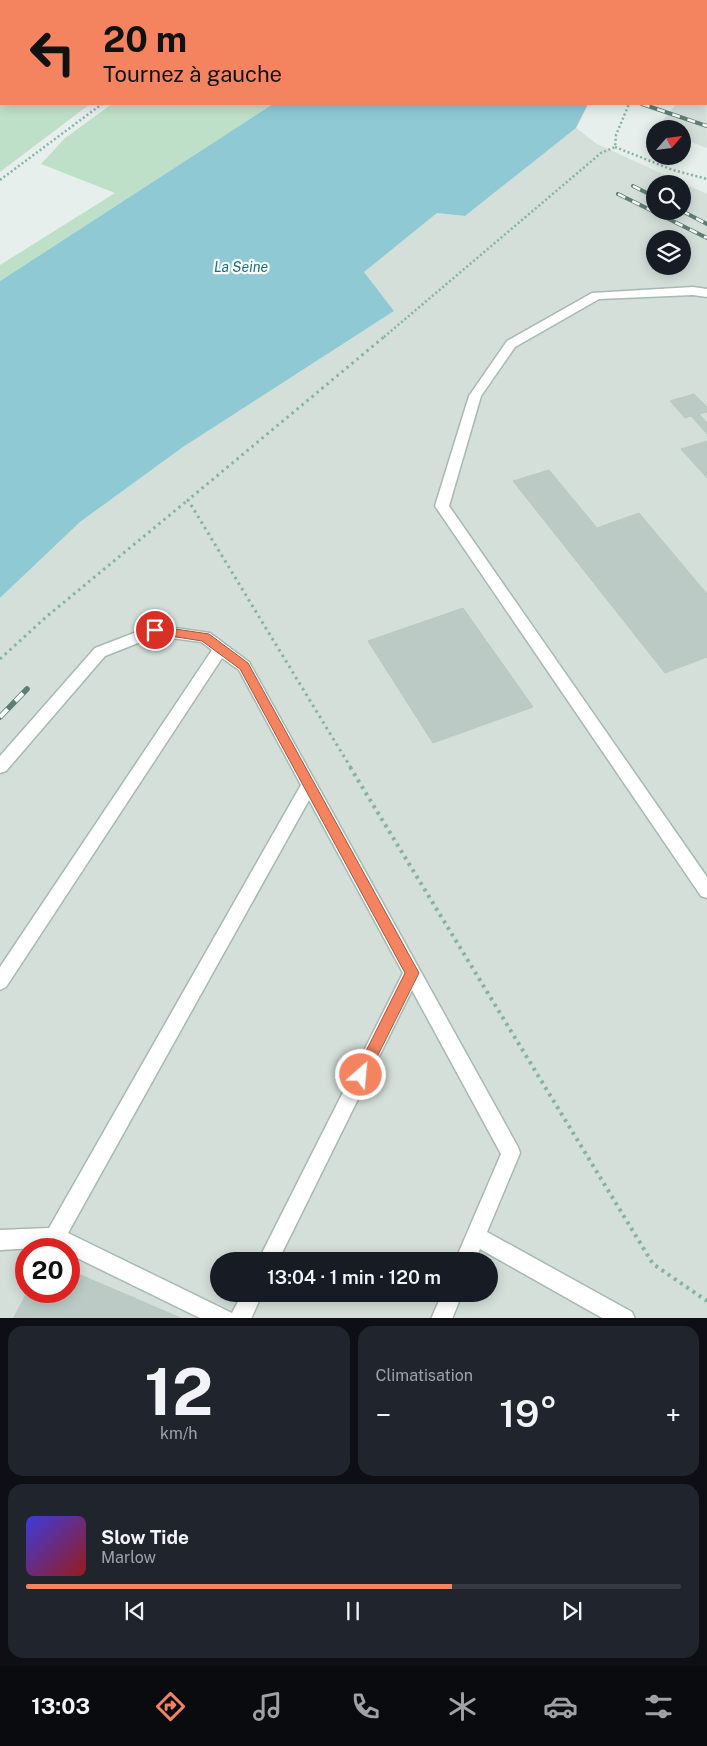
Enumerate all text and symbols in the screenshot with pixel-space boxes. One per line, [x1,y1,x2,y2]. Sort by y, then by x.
text: 20 m [103,19,187,60]
icon: left [20,20,85,85]
text: Tournez à gauche [103,61,282,87]
north arrow [646,120,691,165]
map controls [646,120,691,275]
button: search [646,175,691,220]
button: layers [646,230,691,275]
water label: La Seine [214,259,268,275]
pin [134,609,176,651]
icon: arrive [141,616,169,644]
position arrow [334,1048,386,1100]
speed limit sign: 20 [15,1238,80,1303]
text: 13:04 · 1 min · 120 m [267,1266,441,1288]
text: 12 [144,1353,213,1430]
text: Climatisation [376,1366,473,1385]
text: 19° [499,1391,557,1436]
text: − [376,1398,391,1431]
text: + [665,1398,681,1431]
text: km/h [160,1424,198,1443]
text: Slow Tide [101,1526,189,1548]
text: Marlow [101,1548,156,1567]
icon: previous [121,1597,149,1625]
icon: pause [339,1597,367,1625]
icon: next [558,1597,586,1625]
icon: directions [153,1689,188,1724]
icon: music [250,1689,285,1724]
icon: phone [348,1689,383,1724]
icon: climate [445,1689,480,1724]
icon: car [543,1689,578,1724]
icon: filters [641,1689,676,1724]
text: 13:03 [31,1693,90,1719]

